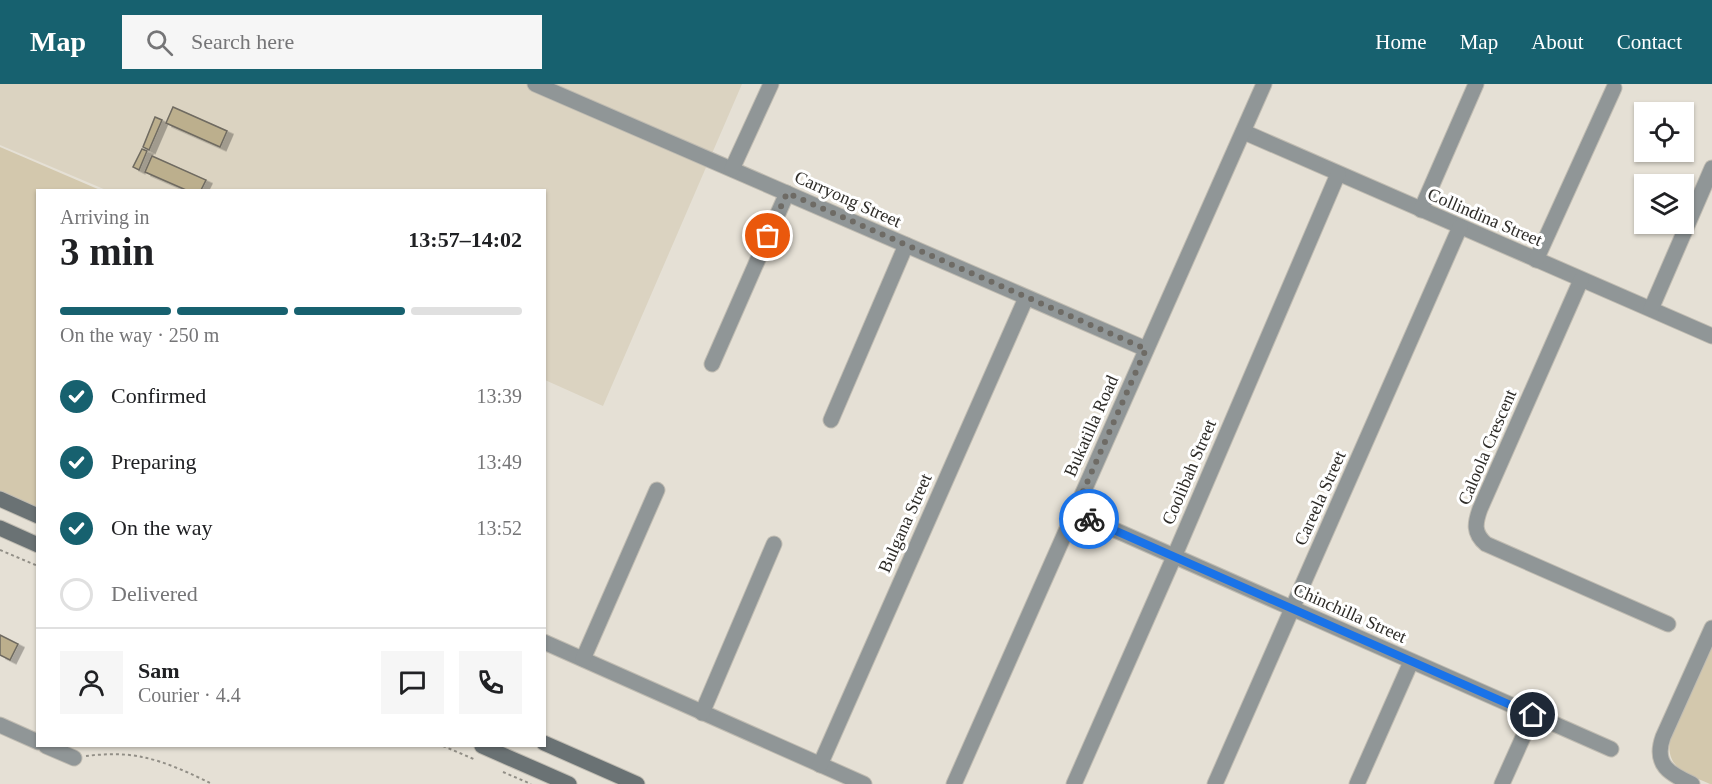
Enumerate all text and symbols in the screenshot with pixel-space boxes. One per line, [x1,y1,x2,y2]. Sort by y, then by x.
search box [122,15,542,69]
text: Map [30,26,86,57]
icon: search [143,26,176,59]
text: Search here [191,29,294,54]
text: Home [1375,30,1427,54]
text: Map [1460,30,1498,54]
text: About [1531,30,1584,54]
text: Contact [1617,30,1682,54]
map controls [1634,102,1694,234]
button: locate [1634,102,1694,162]
street label: Carryong Street [792,167,904,231]
button: layers [1634,174,1694,234]
street label: Collindina Street [1425,184,1545,250]
text: Arriving in [60,206,149,228]
pin [742,210,793,261]
icon: bag [751,219,784,252]
text: 13:57–14:02 [408,227,522,252]
text: 3 min [60,230,154,273]
text: On the way · 250 m [60,324,219,346]
street label: Bukatilla Road [1060,372,1122,480]
icon: check [60,380,93,413]
text: Confirmed [111,383,206,408]
text: 13:39 [476,385,522,407]
street label: Caloola Crescent [1454,386,1520,508]
street label: Coolibah Street [1158,416,1220,528]
icon: check [60,446,93,479]
street label: Careela Street [1290,448,1350,548]
text: Preparing [111,449,197,474]
text: 13:49 [476,451,522,473]
street label: Bulgana Street [874,470,936,576]
courier [1059,489,1119,549]
icon: bike [1073,503,1106,536]
icon: check [60,512,93,545]
text: On the way [111,515,212,540]
text: 13:52 [476,517,522,539]
street label: Chinchilla Street [1290,579,1410,647]
text: Delivered [111,581,198,606]
button: person [60,651,123,714]
button: chat [381,651,444,714]
button: phone [459,651,522,714]
text: Sam [138,658,180,683]
text: Courier · 4.4 [138,684,241,706]
pin [1507,689,1558,740]
icon: home [1516,698,1549,731]

